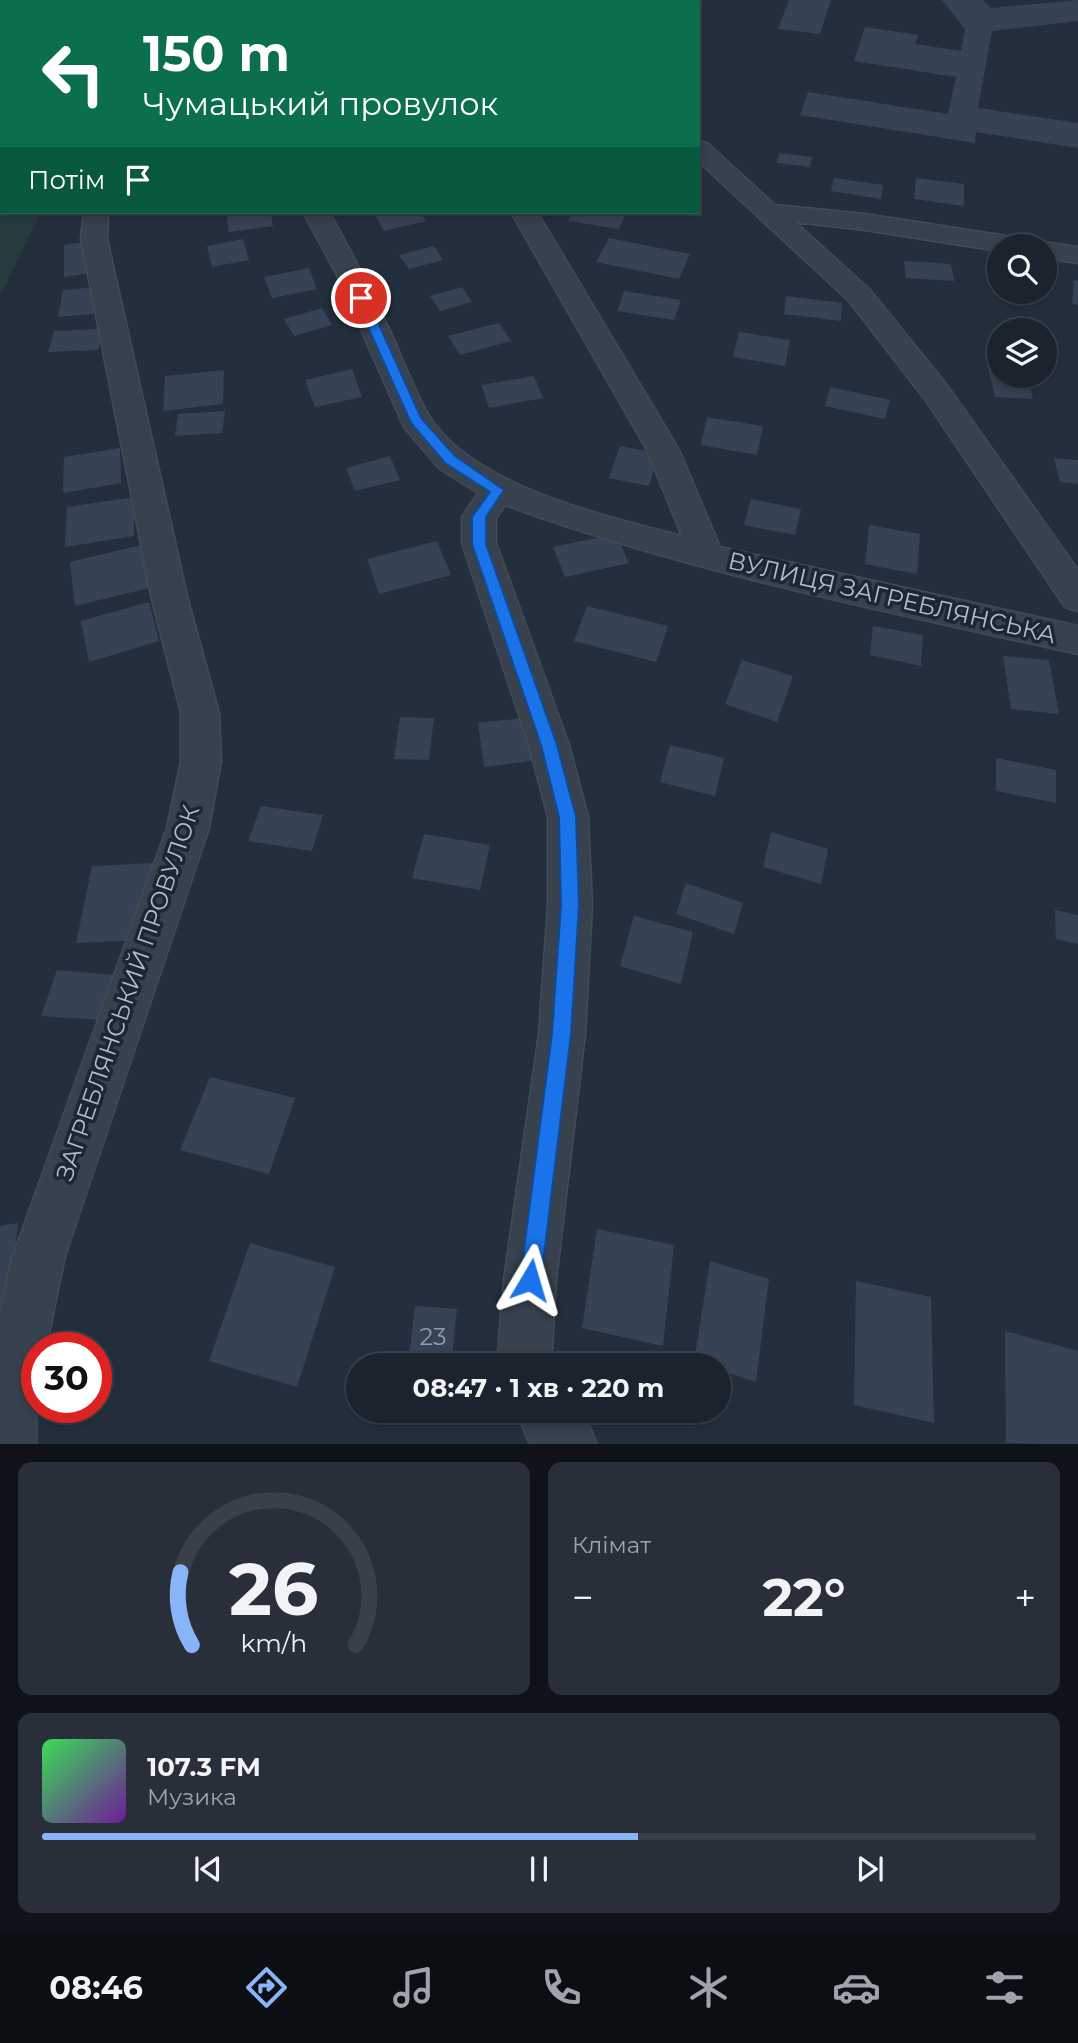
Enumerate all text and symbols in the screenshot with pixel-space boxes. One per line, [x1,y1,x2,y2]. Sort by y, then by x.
text: 150 m [143,24,290,83]
icon: left [28,28,119,119]
text: Чумацький провулок [143,84,498,123]
icon: arrive [119,161,157,199]
text: Потім [28,164,105,196]
map controls [987,234,1057,388]
button: search [987,234,1057,304]
pin [331,268,391,328]
icon: arrive [342,279,380,317]
button: layers [987,318,1057,388]
street label: ВУЛИЦЯ ЗАГРЕБЛЯНСЬКА [725,546,1059,649]
street label: ЗАГРЕБЛЯНСЬКИЙ ПРОВУЛОК [50,801,206,1184]
position arrow [493,1243,567,1317]
house number: 23 [419,1322,447,1351]
speed limit sign: 30 [21,1332,112,1423]
text: 08:47 · 1 хв · 220 m [413,1372,664,1404]
text: Клімат [572,1531,651,1559]
text: 26 [229,1545,319,1633]
text: 22° [762,1566,846,1629]
text: − [572,1574,594,1621]
text: + [1014,1574,1036,1621]
text: km/h [241,1627,307,1657]
text: 107.3 FM [147,1751,261,1783]
text: Музика [147,1783,237,1811]
icon: previous [189,1850,227,1888]
icon: pause [520,1850,558,1888]
icon: next [851,1850,889,1888]
icon: directions [242,1963,291,2012]
icon: music [389,1963,438,2012]
icon: phone [537,1963,586,2012]
icon: climate [684,1963,733,2012]
icon: car [832,1963,881,2012]
icon: filters [980,1963,1029,2012]
text: 08:46 [49,1968,143,2007]

